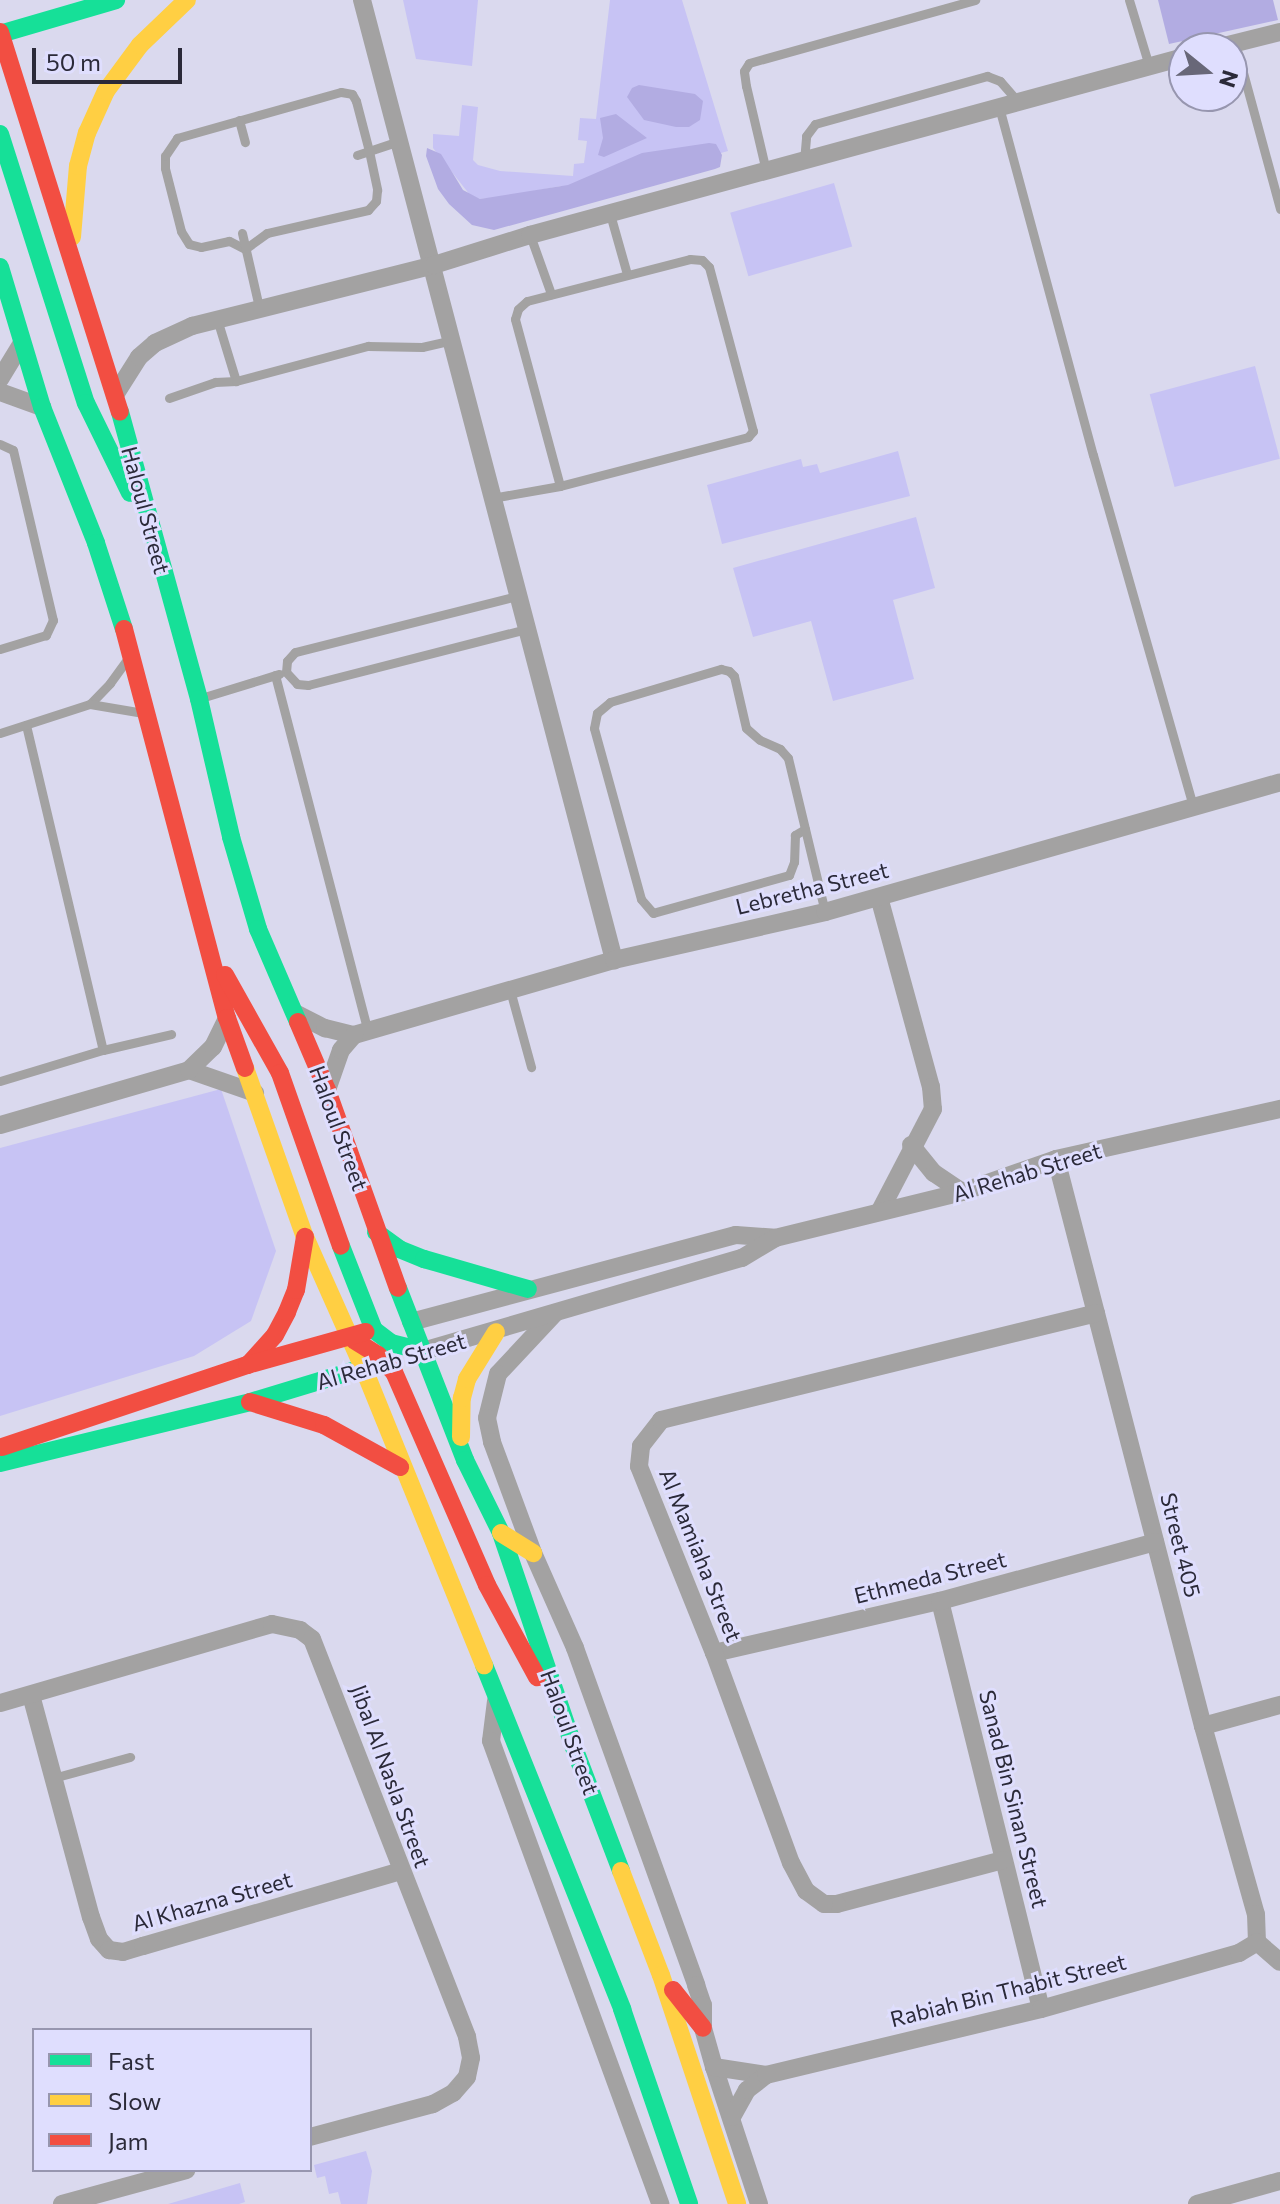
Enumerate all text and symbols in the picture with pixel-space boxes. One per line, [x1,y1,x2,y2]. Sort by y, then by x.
scale bar [36,32,186,82]
north arrow [1168,32,1248,112]
text: 50 m [46,47,101,76]
text: N [1214,67,1245,91]
street label: Haloul Street [116,443,176,577]
street label: Lebretha Street [733,856,891,920]
street label: Haloul Street [304,1062,374,1194]
street label: Al Rehab Street [949,1137,1105,1207]
street label: Al Rehab Street [313,1327,469,1395]
street label: Al Mamiaha Street [654,1465,748,1645]
street label: Street 405 [1155,1490,1207,1600]
street label: Ethmeda Street [851,1545,1009,1609]
street label: Haloul Street [535,1666,605,1798]
street label: Jibal Al Nasla Street [346,1681,436,1871]
street label: Sanad Bin Sinan Street [974,1687,1054,1911]
street label: Al Khazna Street [129,1866,295,1936]
street label: Rabiah Bin Thabit Street [887,1948,1129,2032]
legend [32,2028,312,2172]
text: Fast [108,2046,155,2075]
text: Slow [108,2086,161,2115]
text: Jam [108,2126,148,2155]

